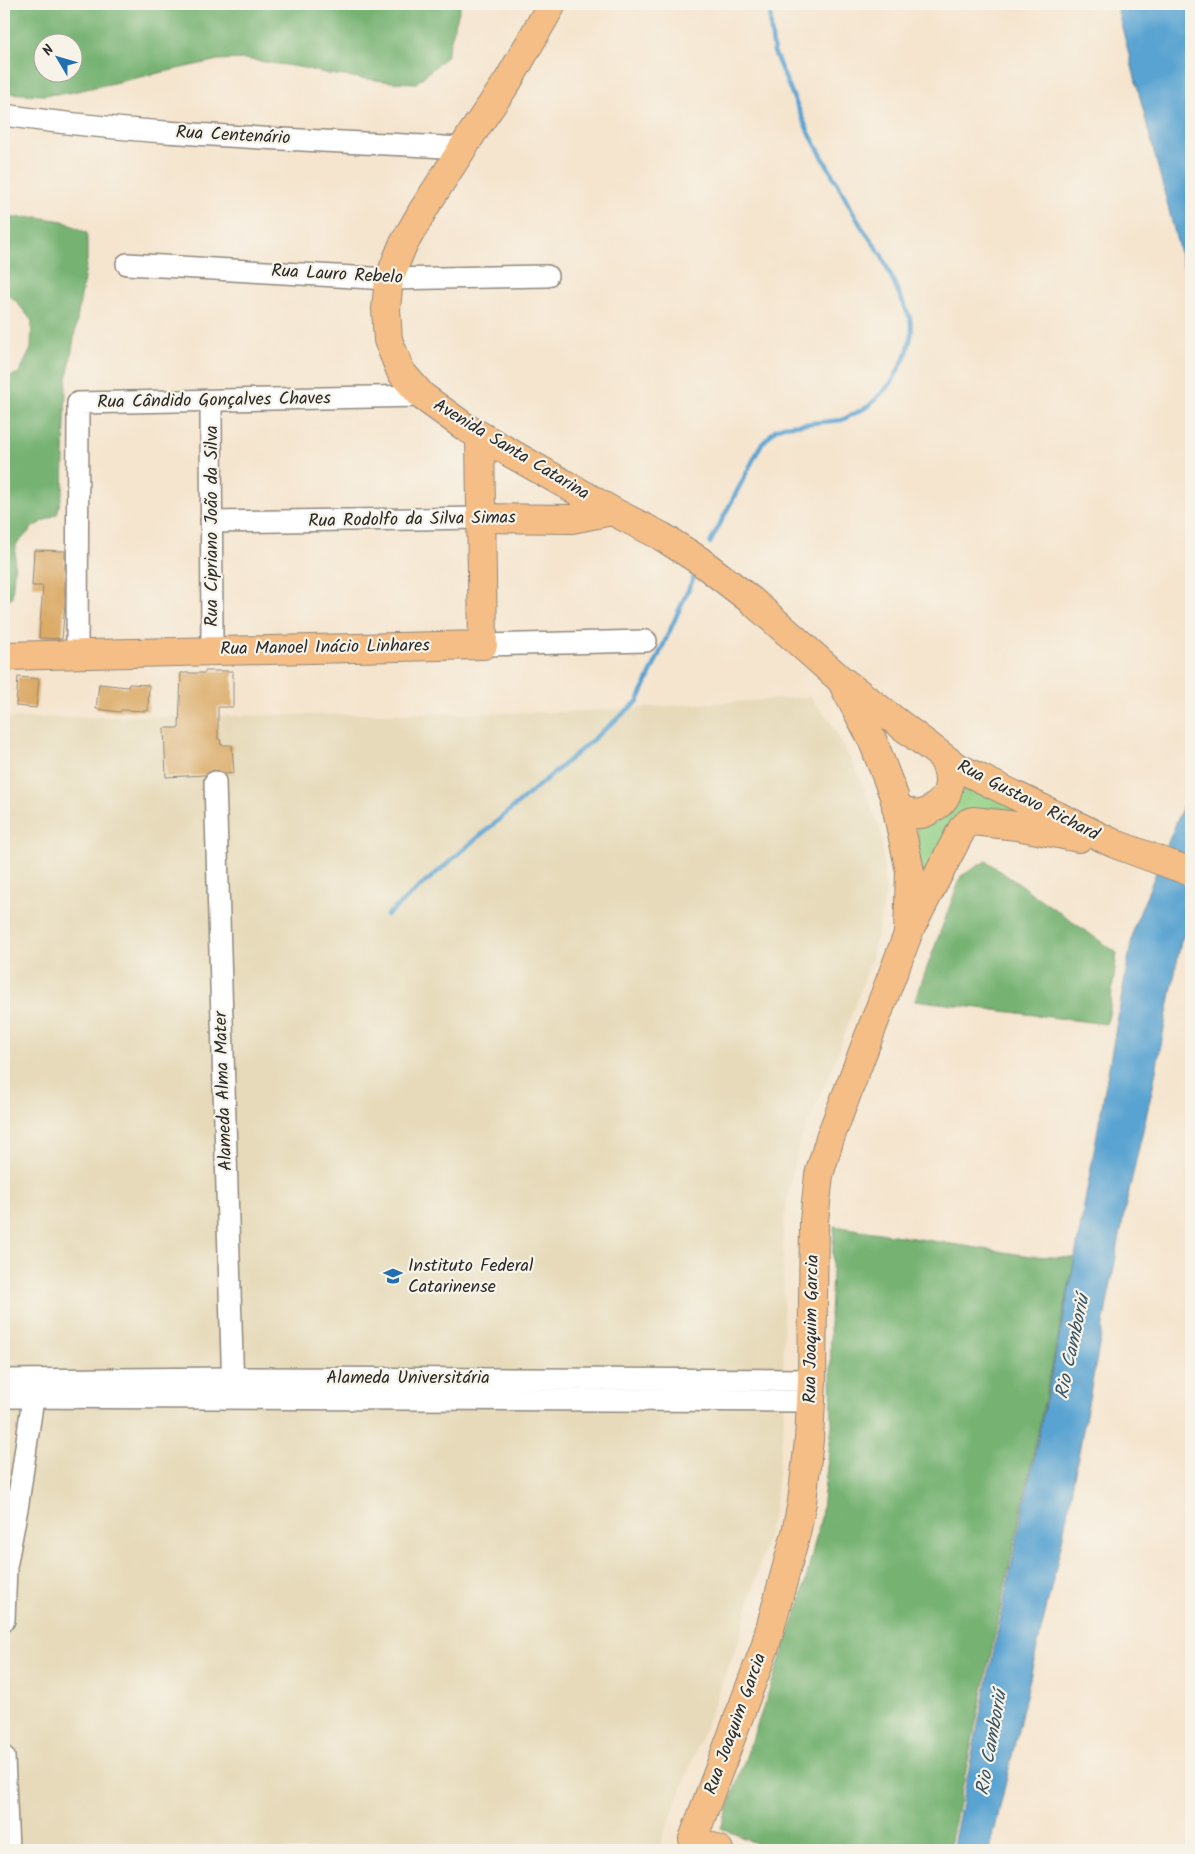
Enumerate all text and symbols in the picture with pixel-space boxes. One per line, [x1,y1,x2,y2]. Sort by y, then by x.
north arrow [32,32,82,82]
text: N [37,40,60,61]
street label: Rua Centenário [175,119,291,153]
street label: Rua Lauro Rebelo [270,257,404,293]
street label: Rua Cândido Gonçalves Chaves [97,384,331,418]
street label: Avenida Santa Catarina [427,392,595,508]
street label: Rua Cipriano João da Silva [198,425,227,627]
street label: Rua Rodolfo da Silva Simas [308,504,516,536]
street label: Rua Manoel Inácio Linhares [220,632,430,664]
street label: Rua Gustavo Richard [952,753,1105,850]
street label: Alameda Alma Mater [207,1010,241,1171]
place label: Instituto Federal Catarinense [408,1252,534,1302]
street label: Rua Joaquim Garcia [796,1254,828,1404]
school or university icon: Instituto Federal Catarinense [382,1265,404,1287]
water label: Rio Camboriú [1047,1288,1099,1402]
street label: Alameda Universitária [326,1364,490,1393]
street label: Rua Joaquim Garcia [697,1649,775,1799]
water label: Rio Camboriú [968,1684,1017,1798]

